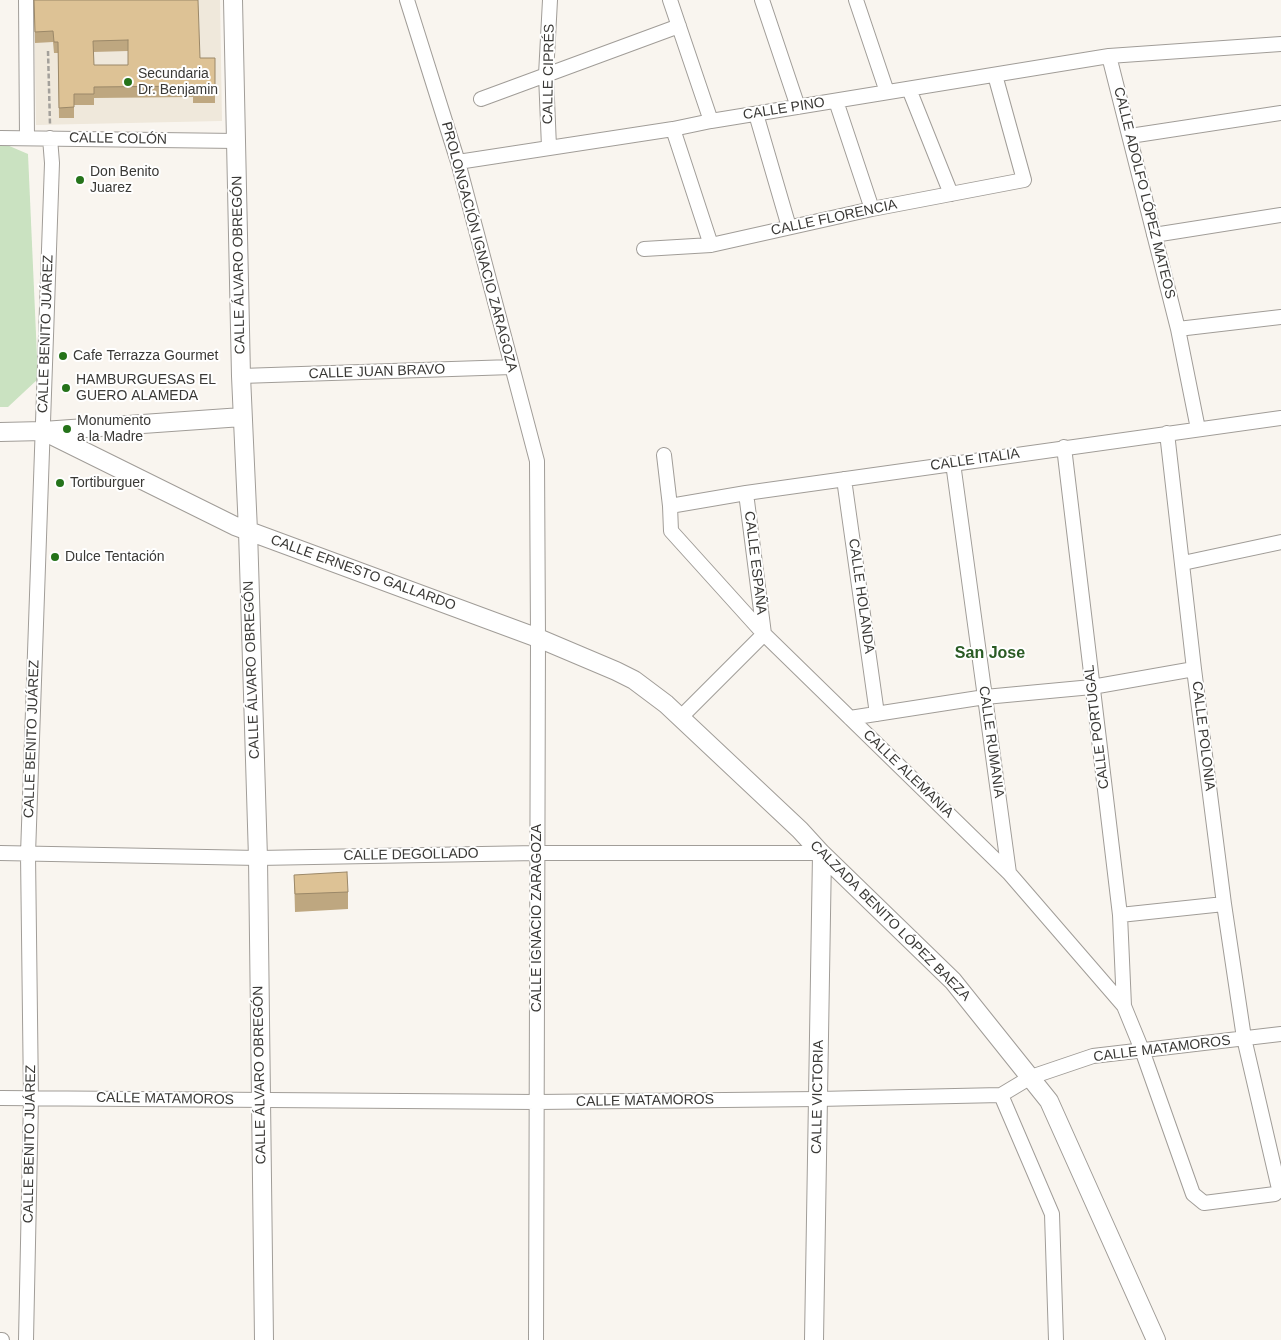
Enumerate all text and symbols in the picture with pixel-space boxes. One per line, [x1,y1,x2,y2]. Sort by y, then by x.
street label: CALLE CIPRÉS [540,24,558,124]
place label: Secundaria Dr. Benjamin [138,66,218,98]
marker: Secundaria Dr. Benjamin [122,76,134,88]
street label: CALLE ADOLFO LÓPEZ MATEOS [1110,85,1178,301]
street label: CALLE PINO [742,94,826,124]
street label: PROLONGACIÓN IGNACIO ZARAGOZA [437,120,521,374]
street label: CALLE COLÓN [69,130,167,148]
place label: Don Benito Juarez [90,164,159,196]
marker: Don Benito Juarez [74,174,86,186]
street label: CALLE ÁLVARO OBREGÓN [229,176,249,354]
street label: CALLE FLORENCIA [769,196,899,240]
street label: CALLE BENITO JUÁREZ [35,255,57,413]
place label: Cafe Terrazza Gourmet [73,348,218,364]
marker: Cafe Terrazza Gourmet [57,350,69,362]
street label: CALLE JUAN BRAVO [308,361,446,383]
place label: HAMBURGUESAS EL GUERO ALAMEDA [76,372,216,404]
marker: HAMBURGUESAS EL GUERO ALAMEDA [60,382,72,394]
place label: Monumento a la Madre [77,413,151,446]
marker: Monumento a la Madre [61,423,73,435]
street label: CALLE ITALIA [929,445,1021,475]
place label: Tortiburguer [70,475,145,491]
marker: Tortiburguer [54,477,66,489]
street label: CALLE ESPAÑA [740,510,770,616]
street label: CALLE ERNESTO GALLARDO [268,532,458,614]
street label: CALLE HOLANDA [845,537,877,655]
place label: Dulce Tentación [65,549,165,565]
marker: Dulce Tentación [49,551,61,563]
street label: CALLE ÁLVARO OBREGÓN [240,581,264,759]
district label: San Jose [955,644,1025,664]
street label: CALLE BENITO JUÁREZ [21,660,43,818]
street label: CALLE PORTUGAL [1081,664,1113,790]
street label: CALLE POLONIA [1188,680,1218,792]
street label: CALLE RUMANIA [975,685,1007,799]
street label: CALLE ALEMANIA [859,727,957,821]
street label: CALLE IGNACIO ZARAGOZA [529,824,545,1012]
street label: CALZADA BENITO LÓPEZ BAEZA [806,837,974,1005]
street label: CALLE DEGOLLADO [343,845,479,865]
street label: CALLE ÁLVARO OBREGÓN [250,986,270,1164]
street label: CALLE MATAMOROS [1093,1032,1231,1066]
street label: CALLE VICTORIA [809,1040,827,1154]
street label: CALLE BENITO JUÁREZ [20,1065,40,1223]
street label: CALLE MATAMOROS [96,1089,234,1109]
street label: CALLE MATAMOROS [576,1091,714,1111]

